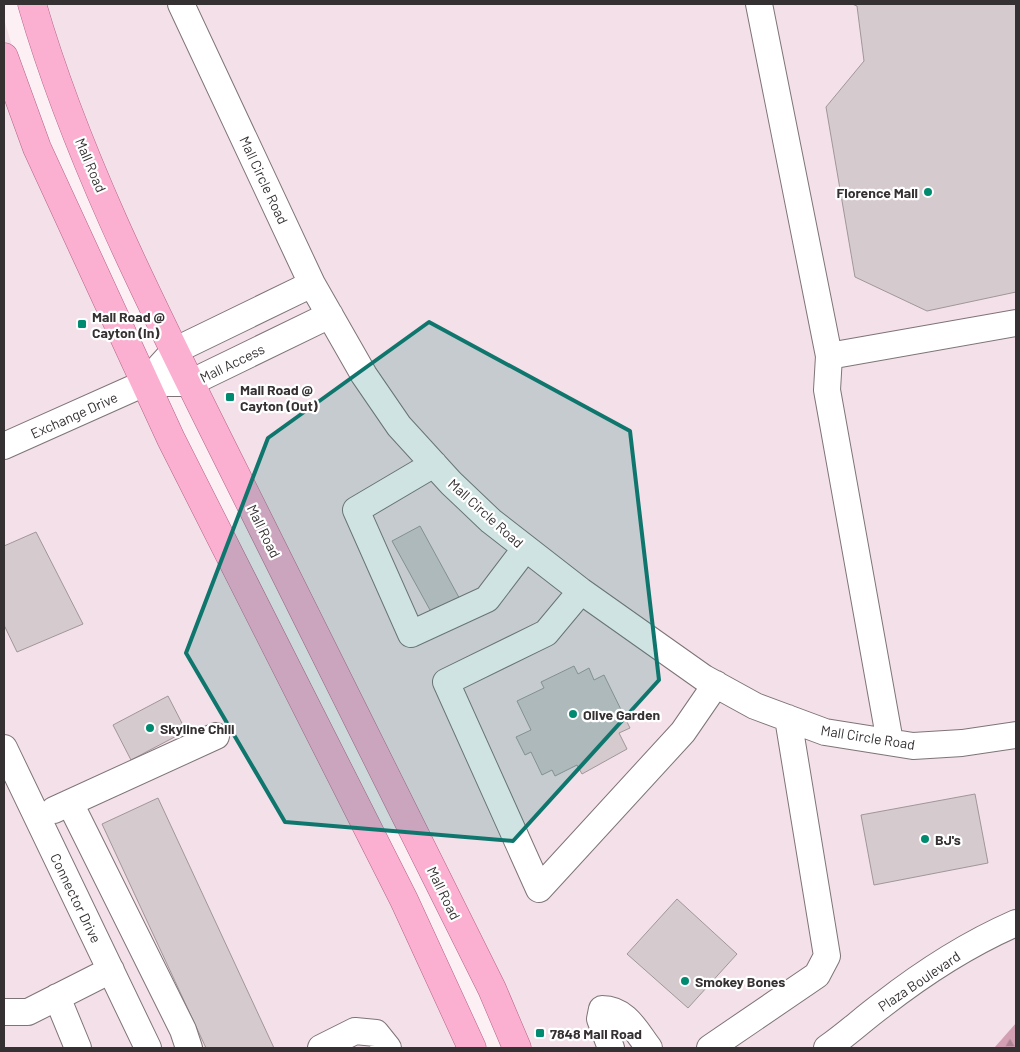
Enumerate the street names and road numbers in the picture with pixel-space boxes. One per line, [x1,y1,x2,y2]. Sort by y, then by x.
street label: Mall Circle Road [236,133,292,227]
street label: Mall Road [72,135,110,195]
street label: Mall Access [197,340,267,386]
street label: Exchange Drive [28,388,120,442]
street label: Mall Circle Road [445,475,527,551]
street label: Mall Road [244,501,284,561]
street label: Mall Circle Road [820,721,916,753]
street label: Connector Drive [47,850,105,946]
street label: Mall Road [424,863,464,923]
street label: Plaza Boulevard [875,947,963,1015]

